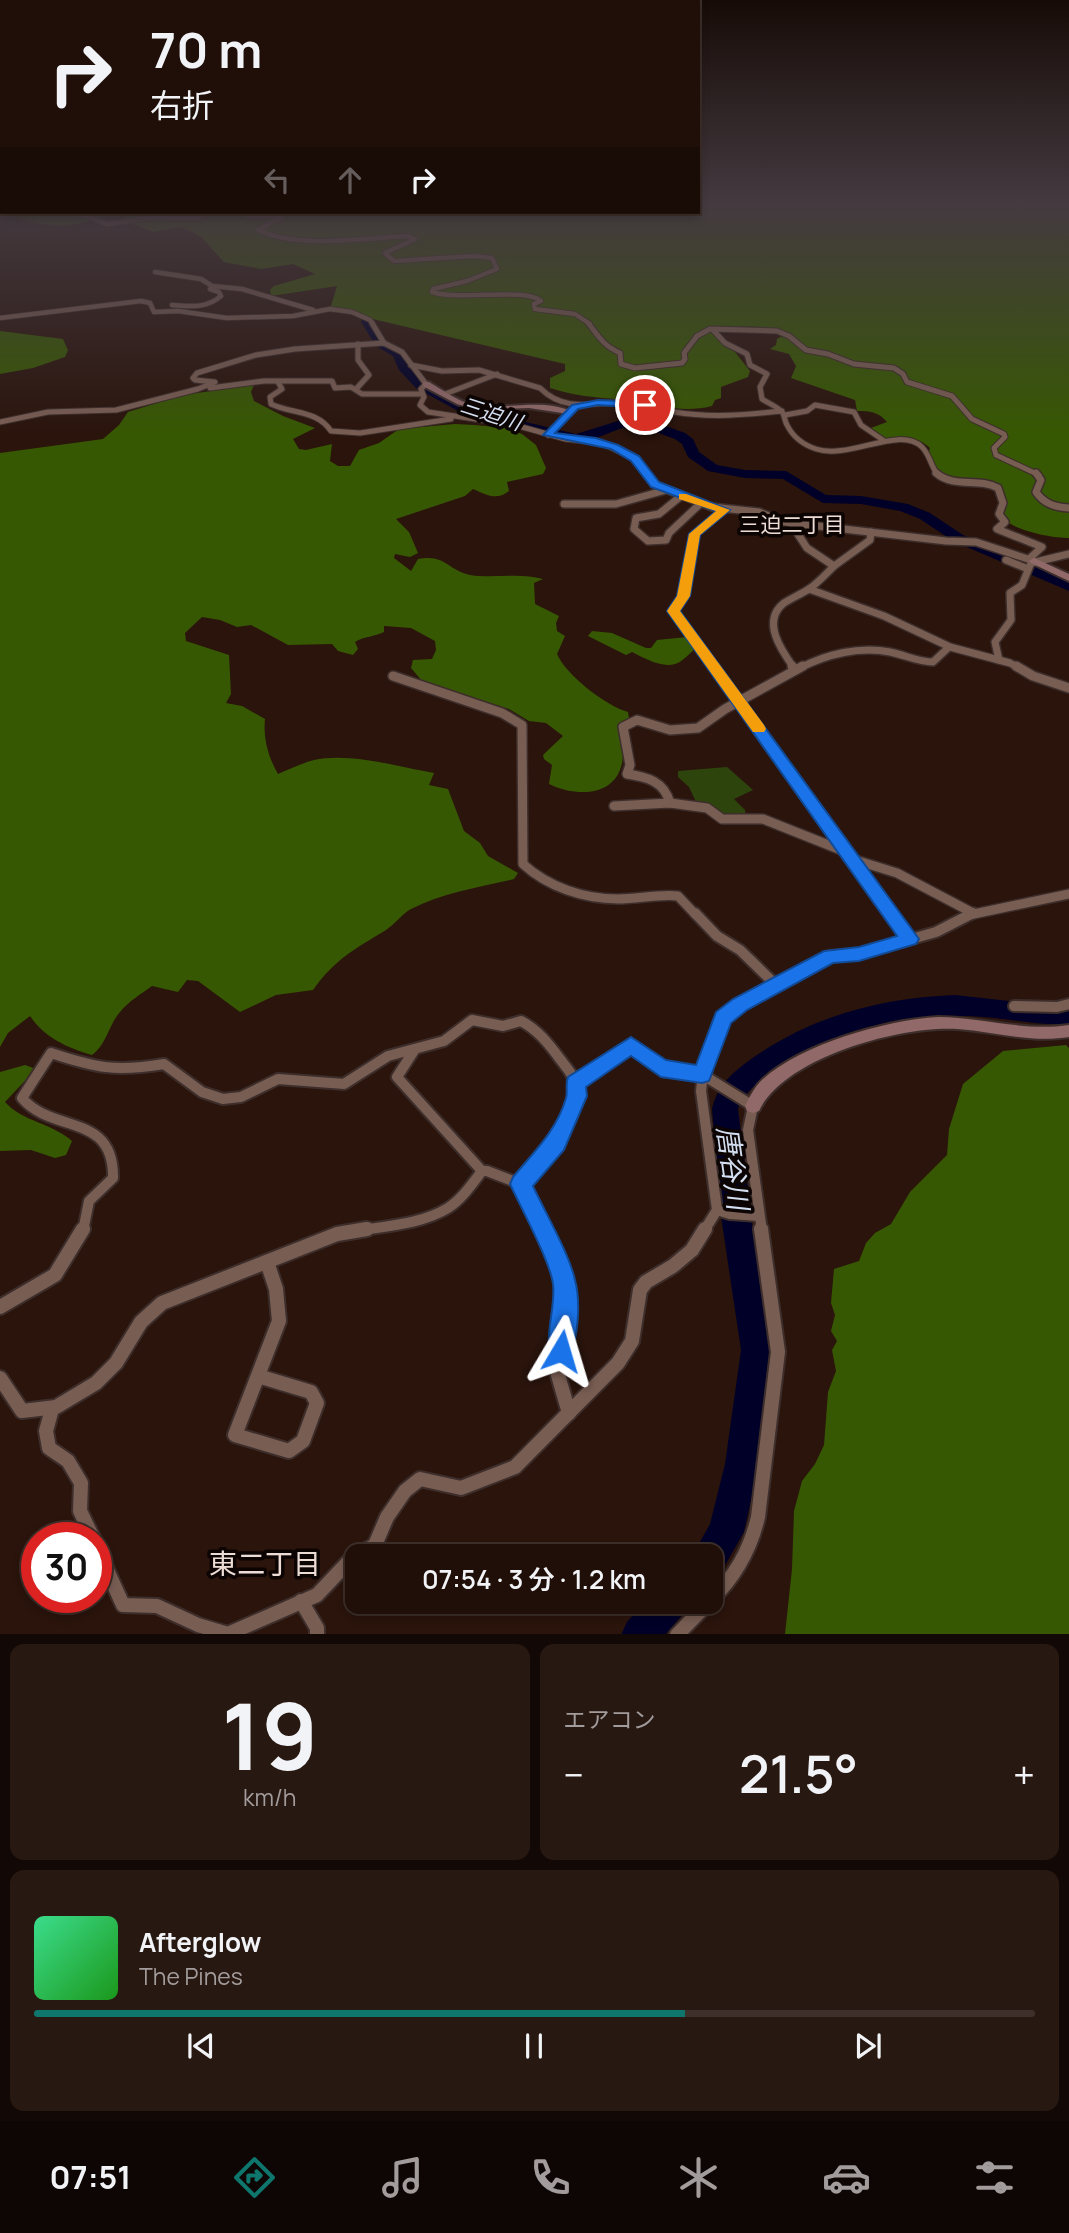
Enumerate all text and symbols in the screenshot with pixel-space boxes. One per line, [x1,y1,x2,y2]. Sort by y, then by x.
text: 70 m [150,16,262,83]
icon: right [35,28,126,119]
text: 右折 [150,83,214,127]
icon: left [258,161,296,199]
icon: ahead [331,161,369,199]
icon: right [404,161,442,199]
pin [615,375,675,435]
icon: arrive [626,386,664,424]
water label: 三迫川 [457,390,527,437]
district label: 三迫二丁目 [740,510,845,538]
water label: 唐谷川 [709,1124,759,1215]
position arrow [524,1314,598,1388]
speed limit sign: 30 [21,1522,112,1613]
district label: 東二丁目 [209,1544,321,1582]
text: 07:54 · 3 分 · 1.2 km [422,1561,646,1597]
text: 19 [222,1673,318,1797]
text: エアコン [564,1703,656,1735]
text: 21.5° [739,1738,858,1809]
text: − [564,1748,584,1800]
text: + [1013,1748,1035,1800]
text: km/h [243,1781,297,1813]
text: Afterglow [139,1924,261,1960]
text: The Pines [139,1960,243,1992]
icon: previous [182,2027,220,2065]
icon: pause [515,2027,553,2065]
icon: next [849,2027,887,2065]
icon: directions [230,2153,279,2202]
icon: music [378,2153,427,2202]
icon: phone [526,2153,575,2202]
icon: climate [674,2153,723,2202]
icon: car [822,2153,871,2202]
icon: filters [970,2153,1019,2202]
text: 07:51 [50,2155,131,2199]

